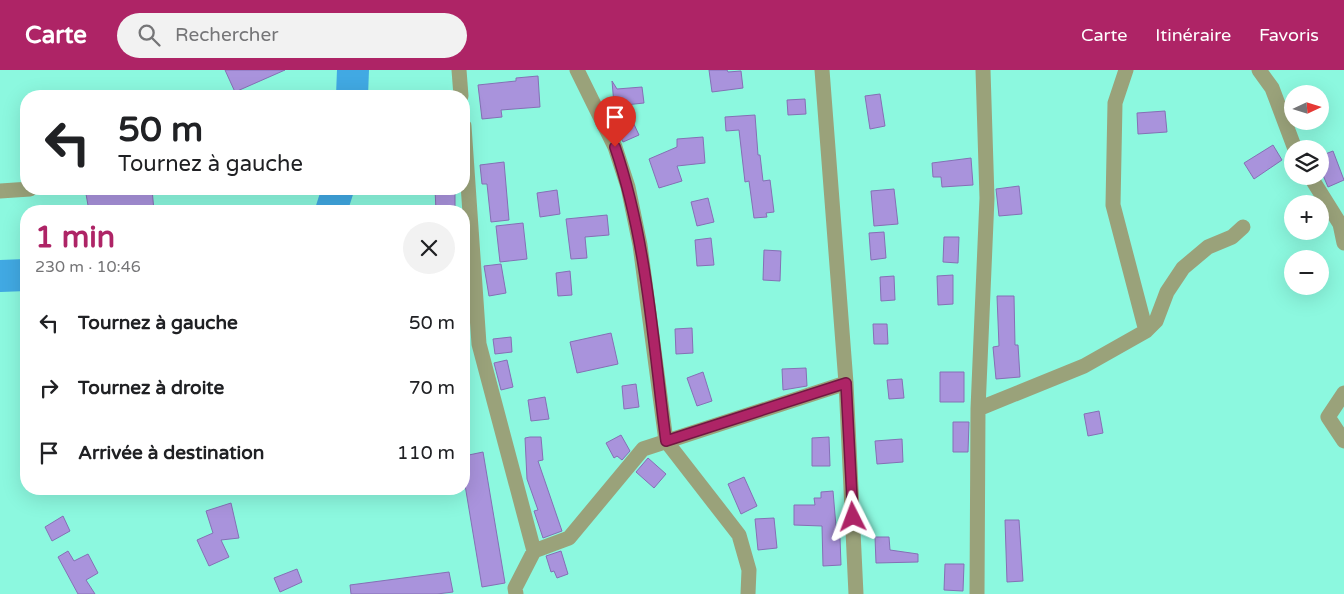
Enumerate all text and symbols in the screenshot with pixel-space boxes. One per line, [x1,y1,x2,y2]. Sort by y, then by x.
search box [117,13,467,58]
text: Carte [25,21,87,50]
icon: search [135,21,163,49]
text: Rechercher [175,24,278,46]
text: Carte [1081,24,1127,46]
text: Itinéraire [1155,24,1231,46]
text: Favoris [1259,24,1319,46]
north arrow [1284,85,1329,130]
map controls [1284,85,1329,295]
pin [594,96,636,147]
icon: arrive [601,103,629,131]
text: 50 m [118,109,203,151]
icon: left [35,110,100,175]
button: layers [1284,140,1329,185]
text: Tournez à gauche [118,151,303,177]
button: + [1284,195,1329,240]
text: 1 min [35,219,115,256]
button: close [403,222,455,274]
button: − [1284,250,1329,295]
text: 230 m · 10:46 [35,257,141,277]
icon: left [35,309,63,337]
text: Tournez à gauche [78,312,238,334]
text: 50 m [409,312,455,334]
icon: right [35,374,63,402]
text: Tournez à droite [78,377,224,399]
text: 70 m [409,377,455,399]
icon: arrive [35,439,63,467]
text: Arrivée à destination [78,442,264,464]
text: 110 m [397,442,455,464]
position arrow [826,490,878,542]

